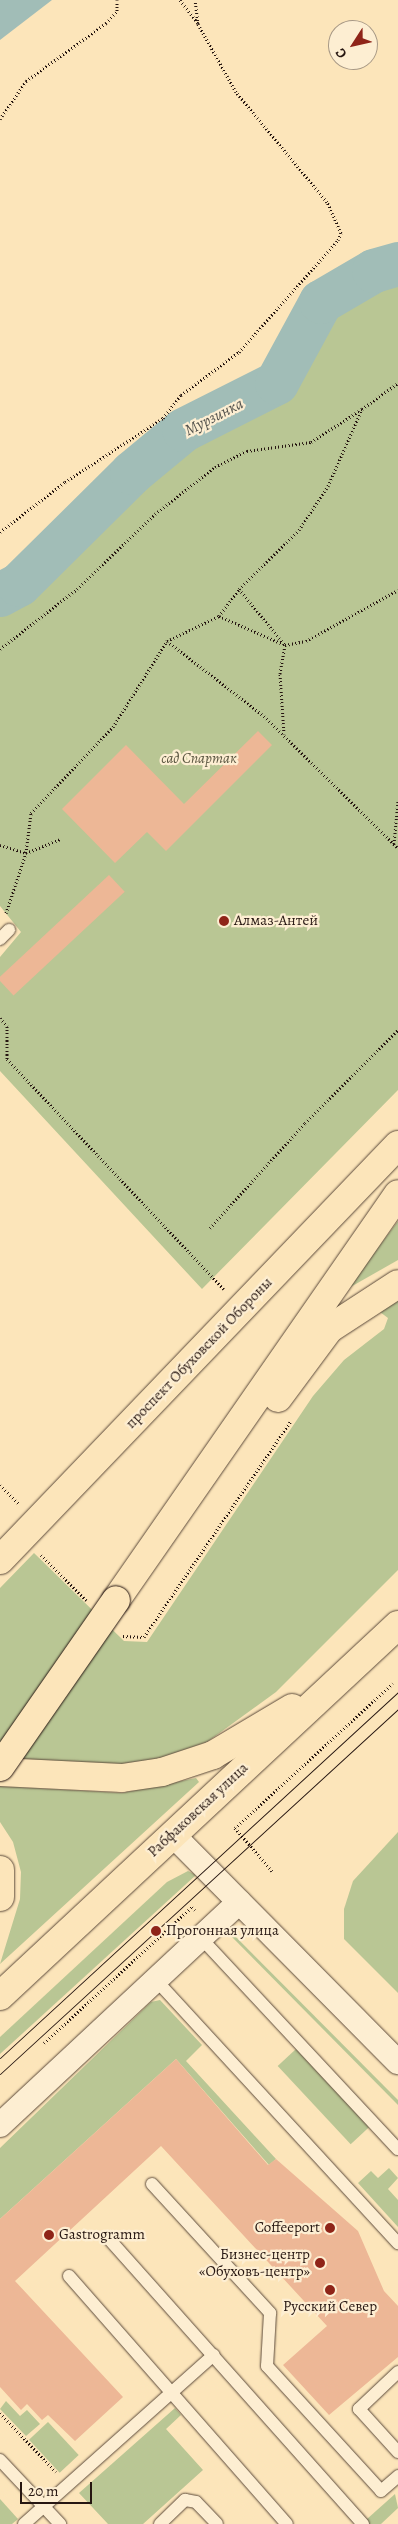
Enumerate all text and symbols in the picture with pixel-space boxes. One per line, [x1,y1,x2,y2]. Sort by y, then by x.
north arrow [328,20,378,70]
text: С [331,44,351,62]
water label: Мурзинка [181,394,247,440]
park label: сад Спартак [161,750,237,768]
place label: Алмаз-Антей [234,912,318,930]
marker: Алмаз-Антей [218,915,230,927]
street label: проспект Обуховской Обороны [122,1274,276,1432]
street label: Рабфаковская улица [144,1759,252,1861]
place label: Прогонная улица [166,1922,279,1940]
marker: Прогонная улица [150,1925,162,1937]
place label: Coffeeport [255,2219,320,2237]
marker: Coffeeport [324,2222,336,2234]
place label: Gastrogramm [59,2226,145,2244]
marker: Gastrogramm [43,2229,55,2241]
place label: Бизнес-центр «Обуховъ-центр» [199,2245,310,2280]
marker: Бизнес-центр «Обуховъ-центр» [314,2257,326,2269]
marker: Русский Cевер [324,2284,336,2296]
place label: Русский Cевер [283,2298,377,2316]
scale bar [22,2472,95,2504]
text: 20 m [28,2481,59,2501]

